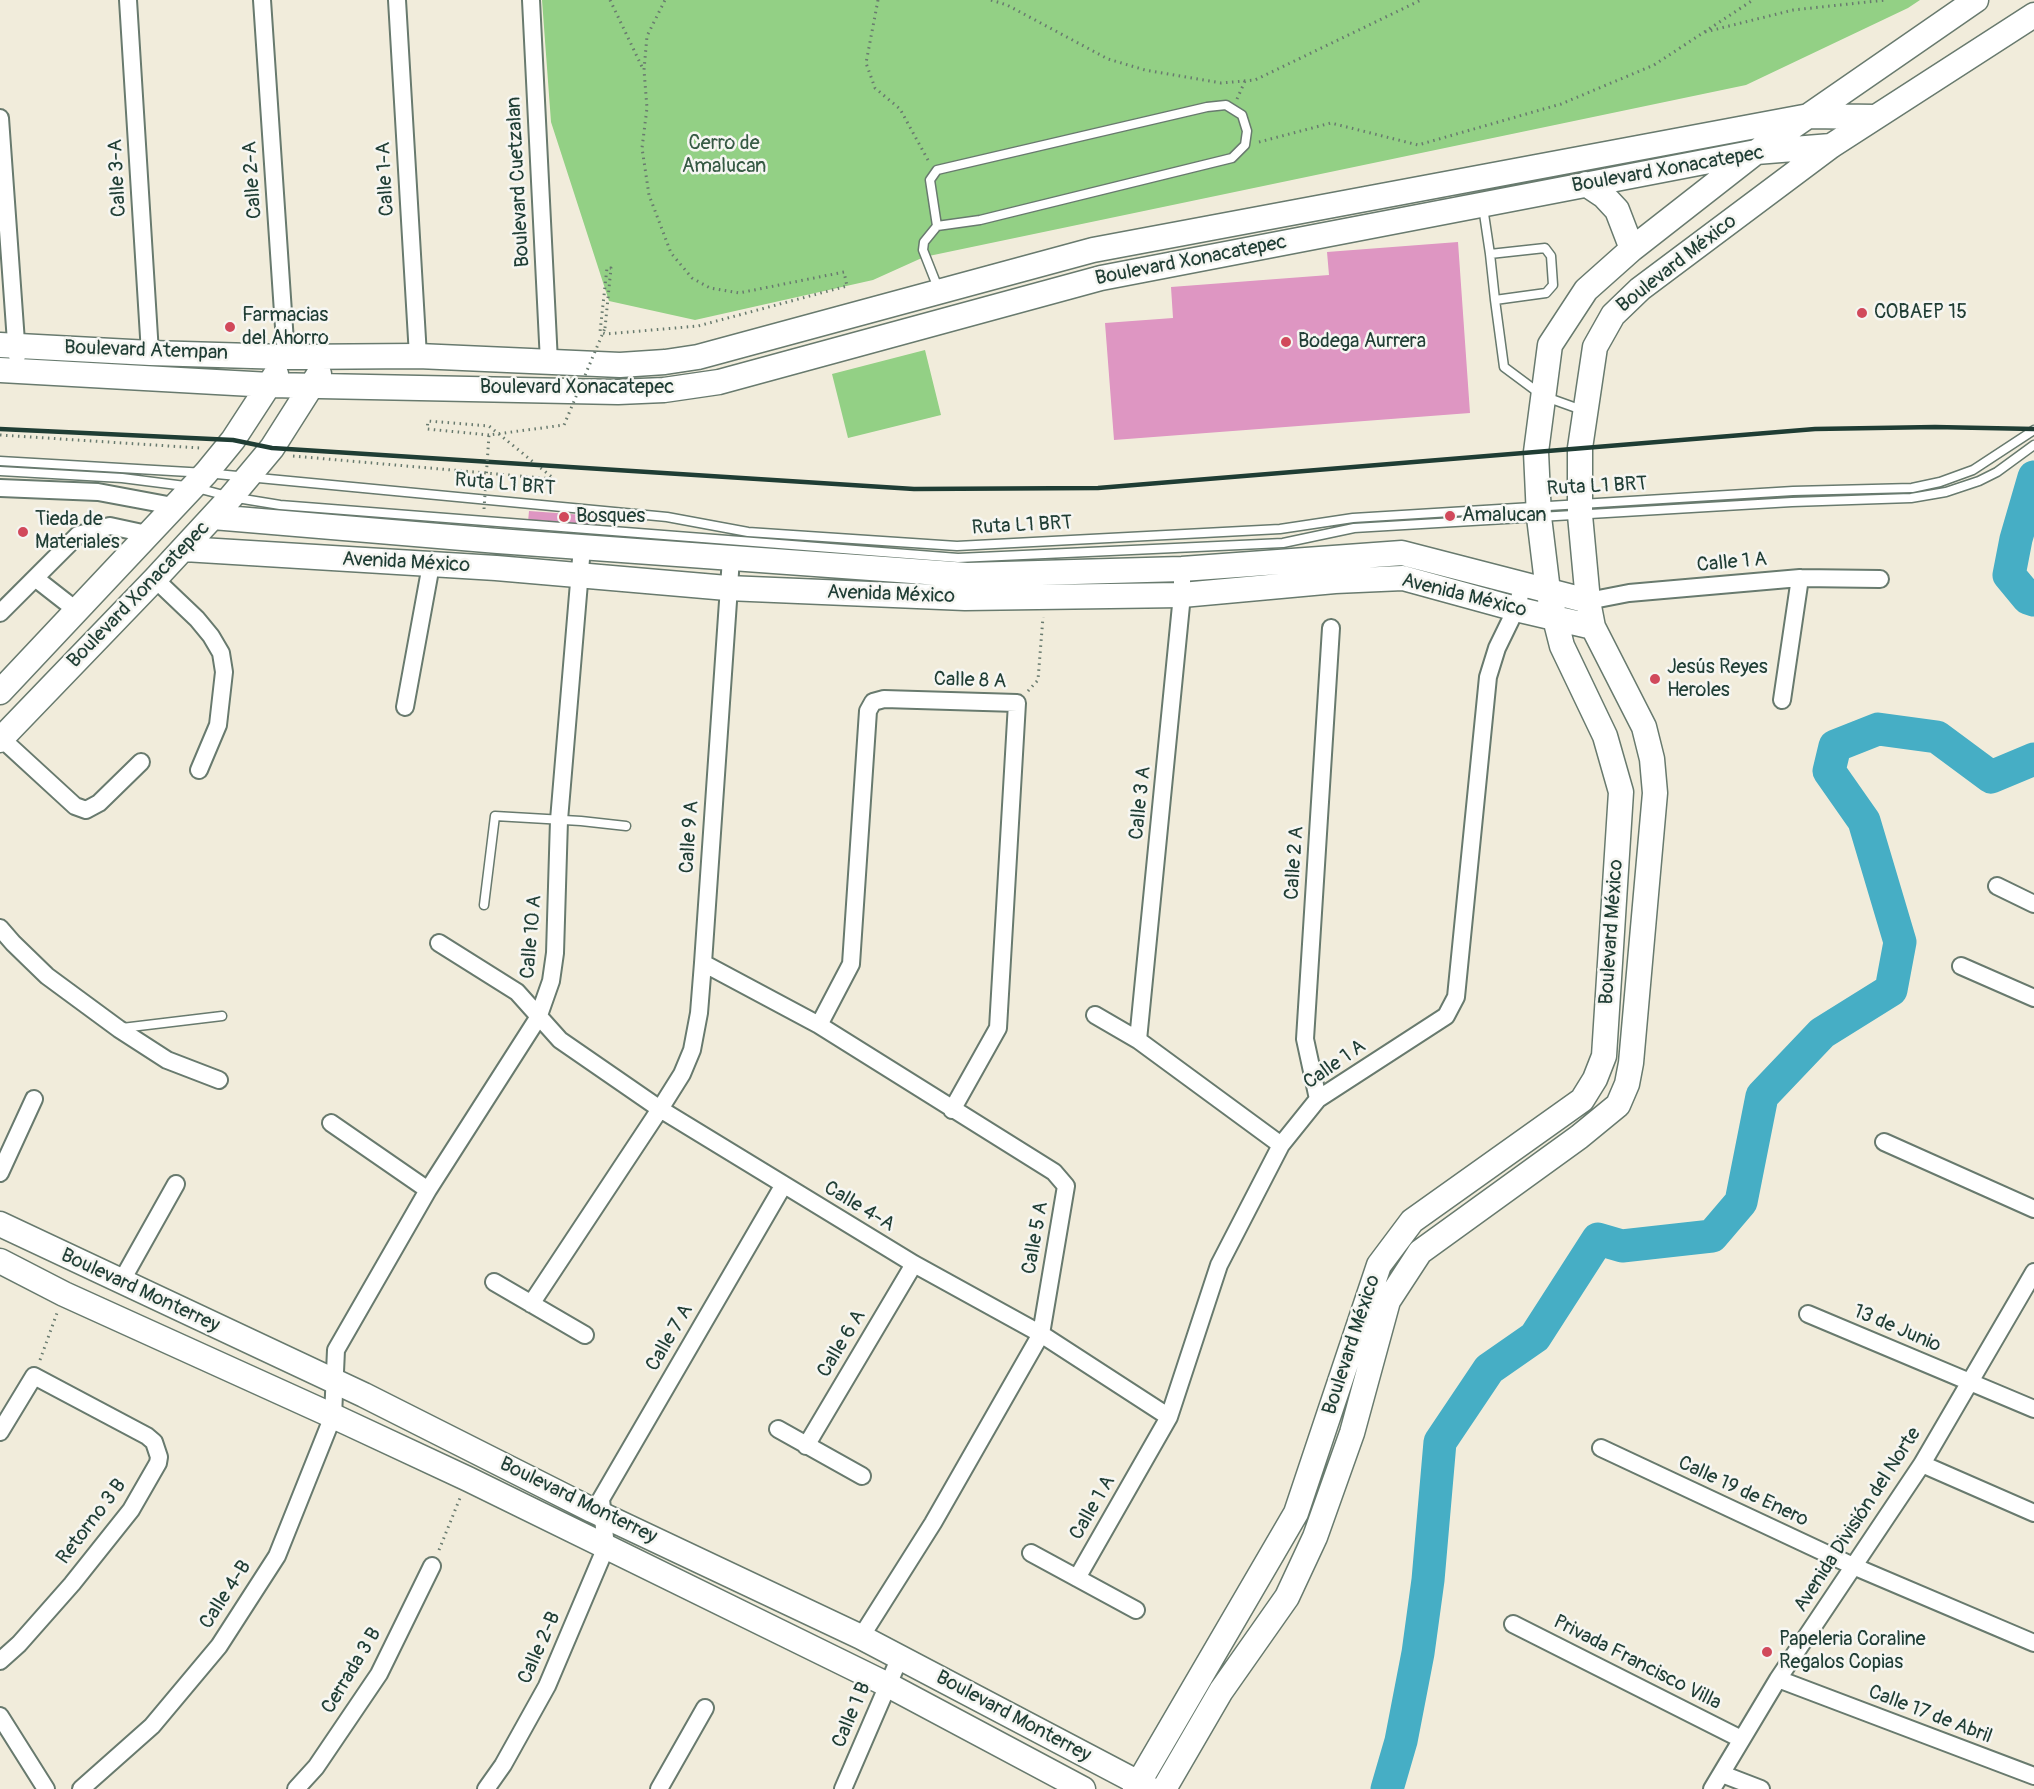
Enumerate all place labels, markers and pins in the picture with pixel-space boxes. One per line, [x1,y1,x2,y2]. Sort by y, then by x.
place label: COBAEP 15 [1874,301,1967,325]
place label: Farmacias del Ahorro [242,304,329,351]
marker: COBAEP 15 [1855,306,1869,320]
marker: Farmacias del Ahorro [223,320,237,334]
place label: Bodega Aurrera [1298,330,1426,354]
marker: Bodega Aurrera [1279,335,1293,349]
place label: Amalucan [1462,504,1547,528]
place label: Bosques [576,505,645,529]
place label: Tieda de Materiales [35,508,120,555]
marker: Amalucan [1443,509,1457,523]
marker: Bosques [557,510,571,524]
marker: Tieda de Materiales [16,525,30,539]
place label: Jesús Reyes Heroles [1667,656,1768,703]
marker: Jesús Reyes Heroles [1648,672,1662,686]
place label: Papeleria Coraline Regalos Copias [1779,1628,1926,1675]
marker: Papeleria Coraline Regalos Copias [1760,1645,1774,1659]

